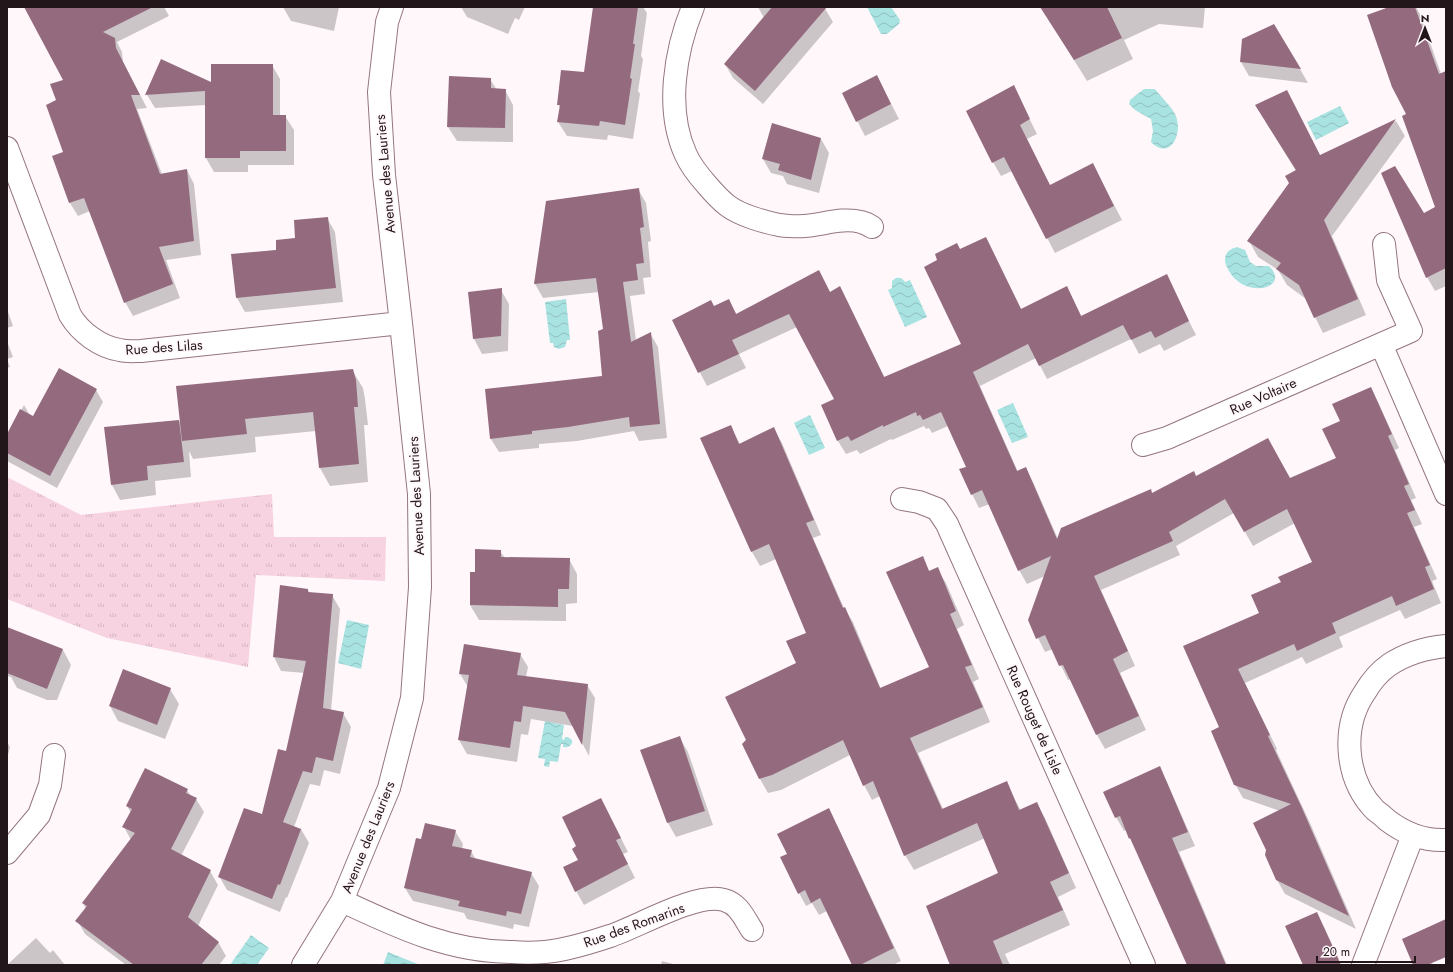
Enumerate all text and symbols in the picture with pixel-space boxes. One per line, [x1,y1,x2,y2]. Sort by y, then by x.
north arrow [1405,8,1445,48]
text: N [1421,10,1429,26]
street label: Avenue des Lauriers [370,113,400,234]
street label: Rue des Lilas [125,334,204,360]
street label: Rue Voltaire [1226,372,1300,420]
street label: Avenue des Lauriers [403,436,429,556]
street label: Rue Rouget de Lisle [1002,662,1068,778]
street label: Avenue des Lauriers [336,778,400,896]
street label: Rue des Romarins [581,897,688,953]
scale bar [1317,938,1415,964]
text: 20 m [1323,943,1350,961]

